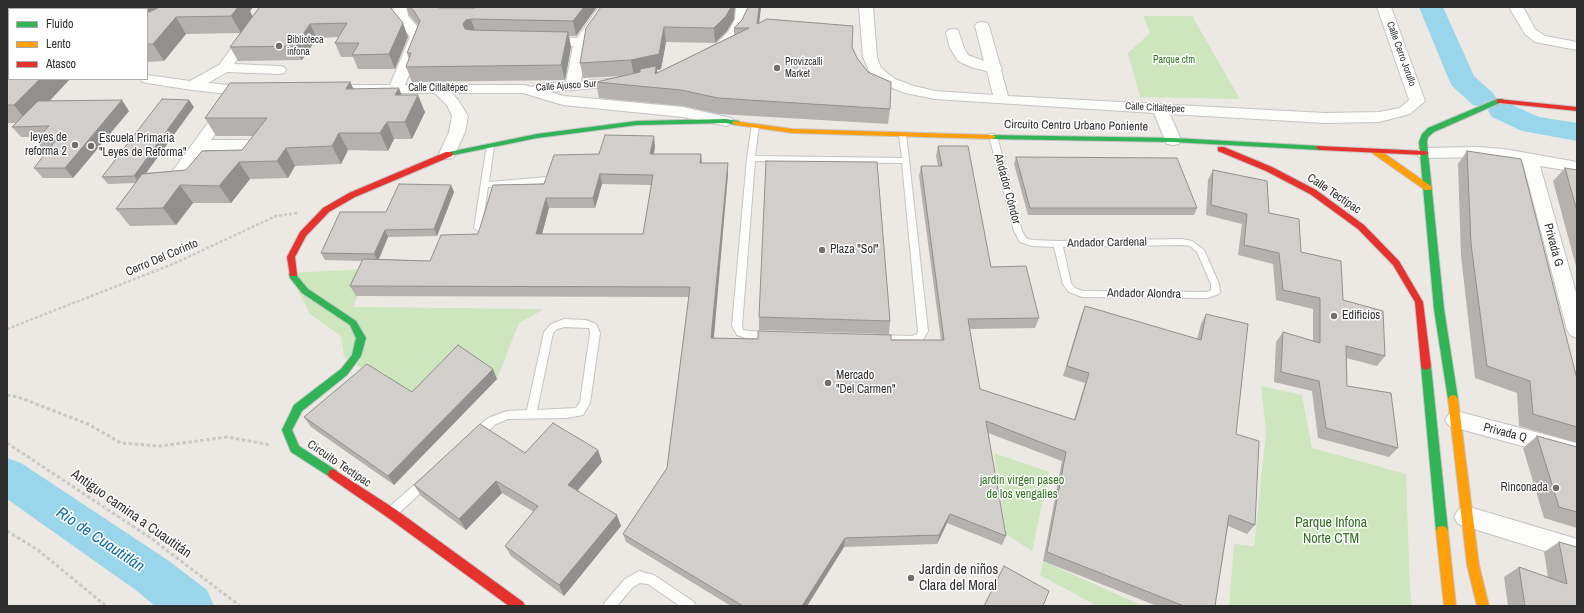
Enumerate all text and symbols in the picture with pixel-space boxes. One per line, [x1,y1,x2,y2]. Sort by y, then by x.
legend [8,8,148,80]
text: Fluido [46,16,73,32]
street label: Calle Cerro Jorullo [1384,20,1418,88]
place label: Biblioteca infona [287,34,323,58]
text: Lento [46,36,71,52]
marker: Biblioteca infona [274,41,284,51]
park label: Parque ctm [1153,54,1195,66]
text: Atasco [46,56,76,72]
place label: Provizcalli Market [785,56,823,80]
marker: Provizcalli Market [772,63,782,73]
street label: Calle Ajusco Sur [535,78,597,94]
street label: Calle Citlaltépec [408,82,468,94]
street label: Calle Citlaltépec [1125,100,1185,116]
street label: Circuito Centro Urbano Poniente [1004,118,1148,134]
place label: leyes de reforma 2 [25,131,67,159]
place label: Escuela Primaria "Leyes de Reforma" [99,132,186,160]
marker: leyes de reforma 2 [70,140,80,150]
marker: Escuela Primaria "Leyes de Reforma" [86,141,96,151]
street label: Andador Cóndor [991,152,1023,226]
street label: Calle Tectipac [1304,171,1364,217]
street label: Privada G [1540,222,1566,268]
street label: Andador Cardenal [1067,235,1147,251]
street label: Cerro Del Corinto [124,236,200,280]
place label: Plaza "Sol" [830,243,879,257]
marker: Plaza "Sol" [817,245,827,255]
street label: Andador Alondra [1107,286,1181,302]
place label: Edificios [1342,309,1380,323]
marker: Edificios [1329,311,1339,321]
place label: Mercado "Del Carmen" [836,369,895,397]
marker: Mercado "Del Carmen" [823,378,833,388]
street label: Privada Q [1482,420,1528,446]
street label: Circuito Tectipac [304,437,374,491]
street label: Antiguo camina a Cuautitán [68,466,194,562]
park label: jardin virgen paseo de los vengalies [980,474,1064,502]
place label: Rinconada [1500,481,1548,495]
marker: Rinconada [1551,483,1561,493]
water label: Rio de Cuautitlán [52,503,148,577]
park label: Parque Infona Norte CTM [1295,515,1367,548]
place label: Jardin de niños Clara del Moral [919,562,998,594]
marker: Jardin de niños Clara del Moral [906,573,916,583]

